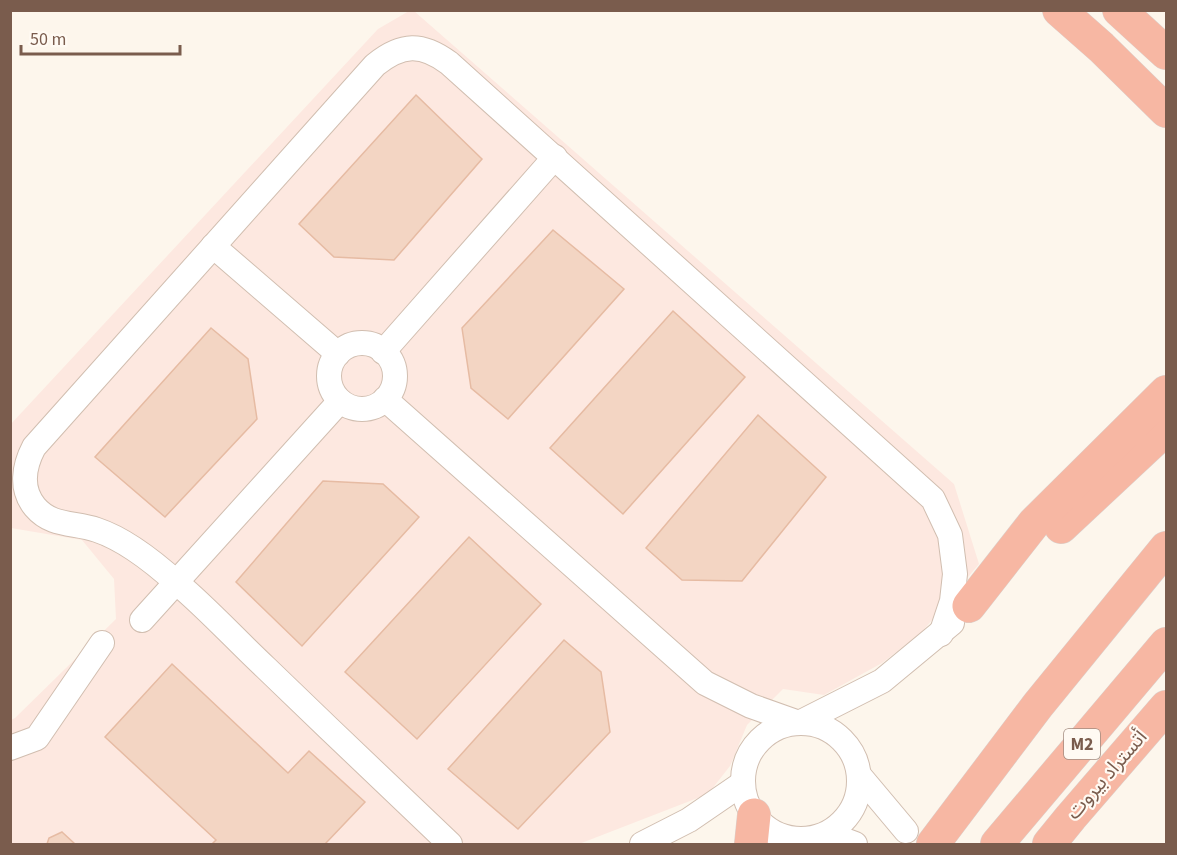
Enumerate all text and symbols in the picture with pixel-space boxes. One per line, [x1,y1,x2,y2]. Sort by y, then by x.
scale bar [21,18,180,56]
text: 50 m [30,27,66,52]
street label: أتستراد بيروت [1060,724,1154,826]
road number: M2 [1064,729,1100,759]

